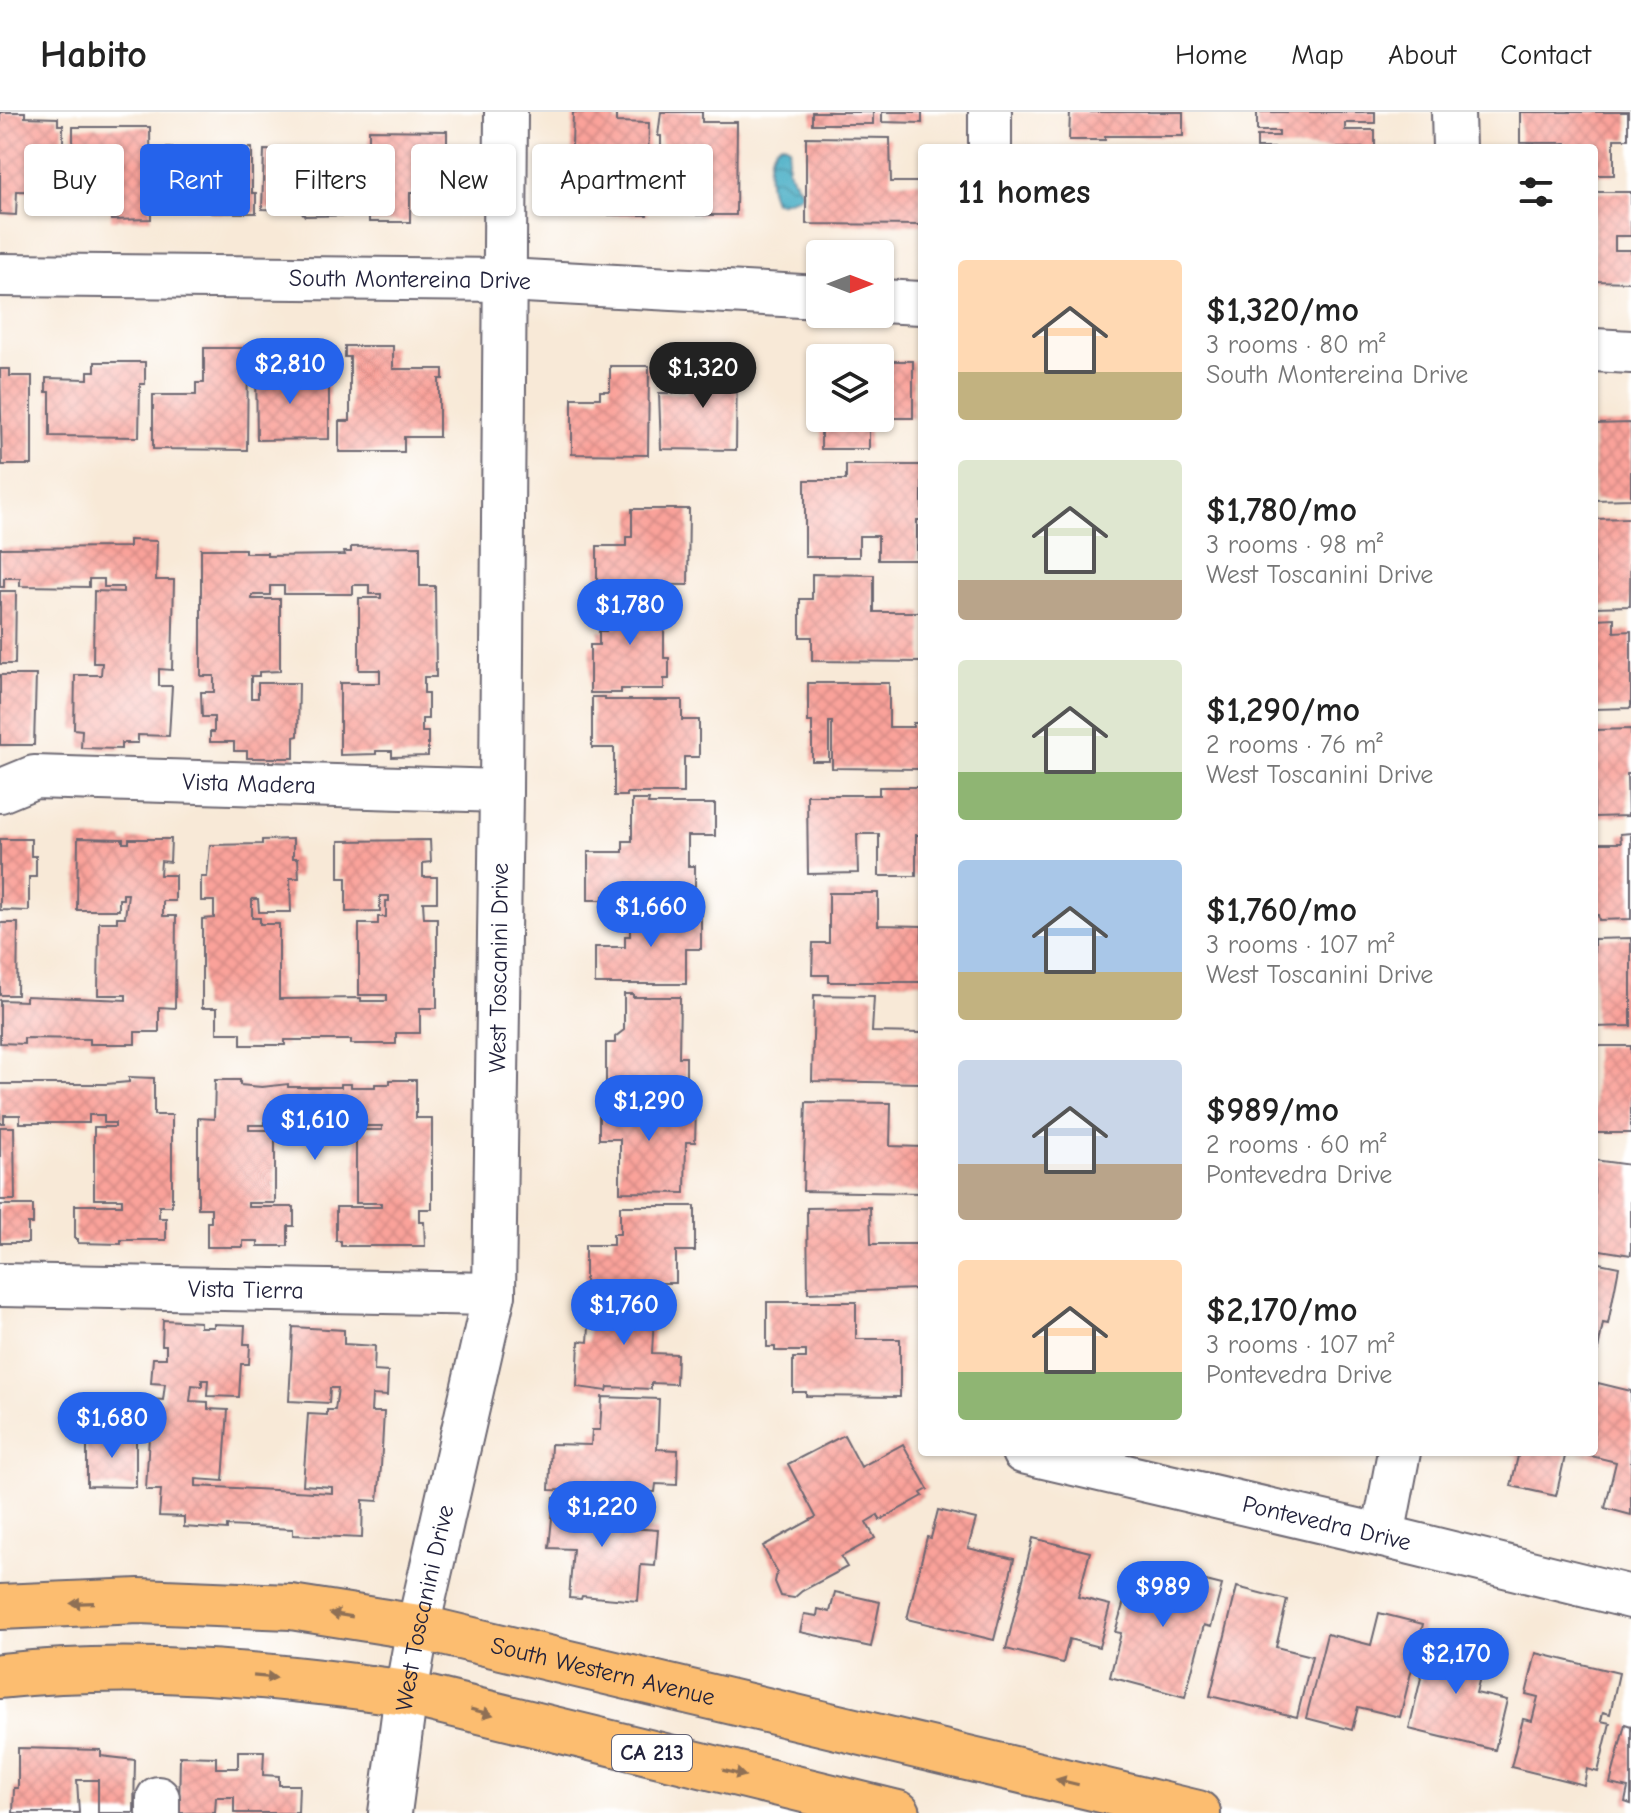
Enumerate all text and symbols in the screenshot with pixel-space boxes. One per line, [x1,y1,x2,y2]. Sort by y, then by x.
text: Habito [40,33,147,77]
text: Home [1175,39,1247,71]
text: Map [1291,39,1344,71]
text: About [1388,39,1456,71]
text: Contact [1500,39,1591,71]
chip: Buy [24,144,124,216]
chip: Rent [140,144,250,216]
chip: Filters [266,144,395,216]
chip: New [411,144,516,216]
chip: Apartment [532,144,713,216]
icon: filters [1514,170,1558,214]
text: 11 homes [958,172,1091,212]
north arrow [806,240,894,328]
map controls [806,240,894,432]
street label: South Montereina Drive [289,264,532,295]
text: $1,320/mo [1206,290,1359,330]
icon: home [1022,292,1118,388]
text: 3 rooms · 80 m² [1206,330,1385,360]
pin: $2,810 [225,338,355,406]
pin: $1,320 [638,342,768,410]
button: layers [806,344,894,432]
text: $2,810 [254,349,326,379]
text: $1,320 [667,353,739,383]
text: South Montereina Drive [1206,360,1468,390]
text: $1,780/mo [1206,490,1357,530]
icon: home [1022,492,1118,588]
text: 3 rooms · 98 m² [1206,530,1383,560]
text: West Toscanini Drive [1206,560,1433,590]
pin: $1,780 [565,579,695,647]
text: $1,780 [595,590,665,620]
text: $1,290/mo [1206,690,1360,730]
icon: home [1022,692,1118,788]
text: 2 rooms · 76 m² [1206,730,1383,760]
text: West Toscanini Drive [1206,760,1433,790]
street label: Vista Madera [182,767,316,799]
street label: West Toscanini Drive [483,863,514,1073]
pin: $1,660 [586,881,716,949]
text: $1,760/mo [1206,890,1357,930]
text: $1,660 [615,892,687,922]
icon: home [1022,892,1118,988]
text: 3 rooms · 107 m² [1206,930,1395,960]
text: West Toscanini Drive [1206,960,1433,990]
pin: $1,290 [584,1075,714,1143]
text: $1,290 [613,1086,685,1116]
text: $989/mo [1206,1090,1339,1130]
icon: home [1022,1092,1118,1188]
pin: $1,610 [250,1094,380,1162]
text: $1,610 [280,1105,350,1135]
text: 2 rooms · 60 m² [1206,1130,1387,1160]
text: Pontevedra Drive [1206,1160,1392,1190]
street label: Vista Tierra [188,1274,304,1305]
pin: $1,760 [559,1279,689,1347]
text: $1,760 [589,1290,659,1320]
text: $2,170/mo [1206,1290,1358,1330]
icon: home [1022,1292,1118,1388]
text: 3 rooms · 107 m² [1206,1330,1395,1360]
text: Pontevedra Drive [1206,1360,1392,1390]
pin: $1,680 [47,1392,177,1460]
text: $1,680 [76,1403,148,1433]
pin: $1,220 [537,1481,667,1549]
street label: Pontevedra Drive [1240,1490,1414,1556]
text: $1,220 [566,1492,638,1522]
street label: West Toscanini Drive [390,1502,459,1713]
pin: $989 [1116,1561,1210,1629]
text: $989 [1135,1572,1191,1602]
one-way arrow [69,1597,94,1610]
one-way arrow [328,1608,353,1621]
pin: $2,170 [1391,1628,1521,1696]
street label: South Western Avenue [488,1631,718,1711]
text: $2,170 [1421,1639,1491,1669]
one-way arrow [253,1670,278,1683]
one-way arrow [469,1706,494,1718]
road number: CA 213 [612,1735,692,1771]
one-way arrow [722,1767,747,1780]
one-way arrow [1055,1775,1080,1788]

